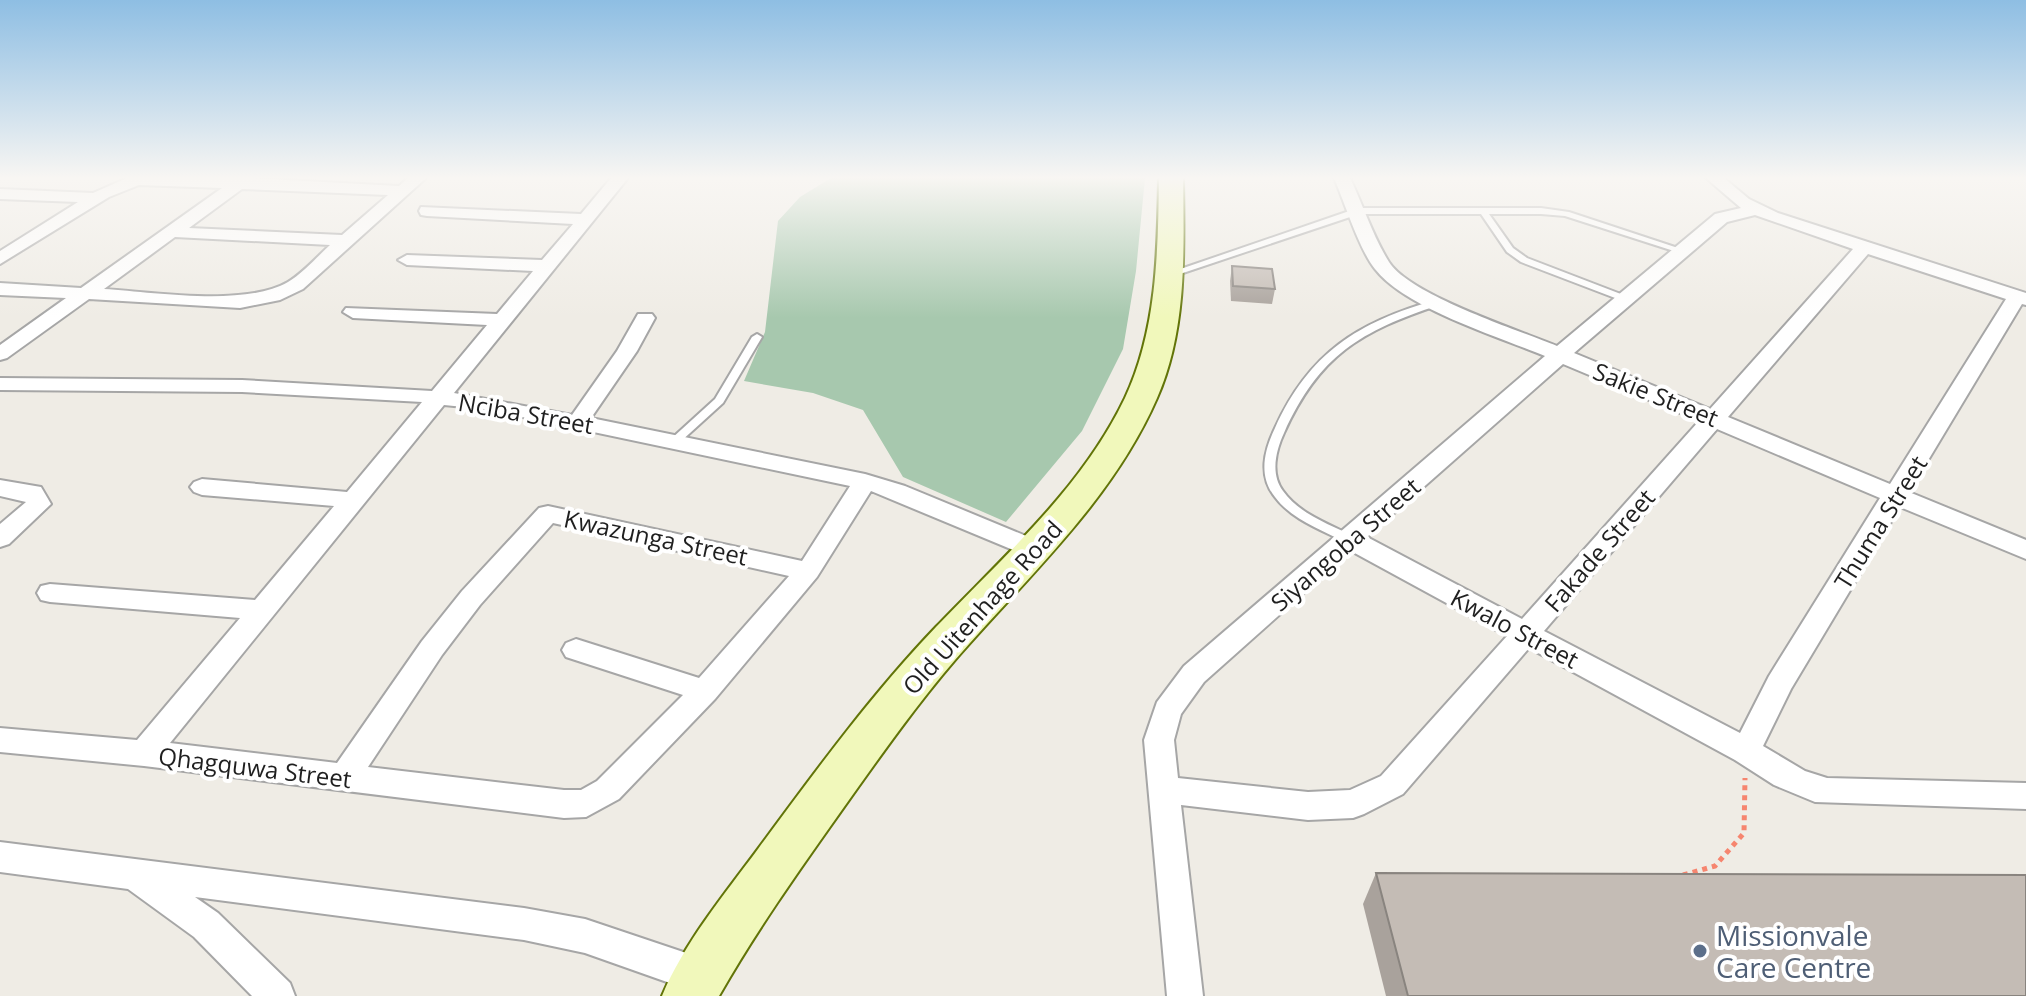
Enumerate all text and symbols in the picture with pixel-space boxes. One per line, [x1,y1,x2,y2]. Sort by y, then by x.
street label: Sakie Street [1589,354,1723,434]
street label: Nciba Street [456,385,596,441]
street label: Thuma Street [1826,449,1934,595]
street label: Siyangoba Street [1263,470,1427,618]
street label: Fakade Street [1536,481,1662,619]
street label: Kwazunga Street [561,501,751,573]
street label: Old Uitenhage Road [895,513,1069,701]
street label: Kwalo Street [1445,580,1585,676]
street label: Qhagquwa Street [157,739,353,795]
place label: Missionvale Care Centre [1716,916,1871,986]
marker: Missionvale Care Centre [1691,942,1709,960]

